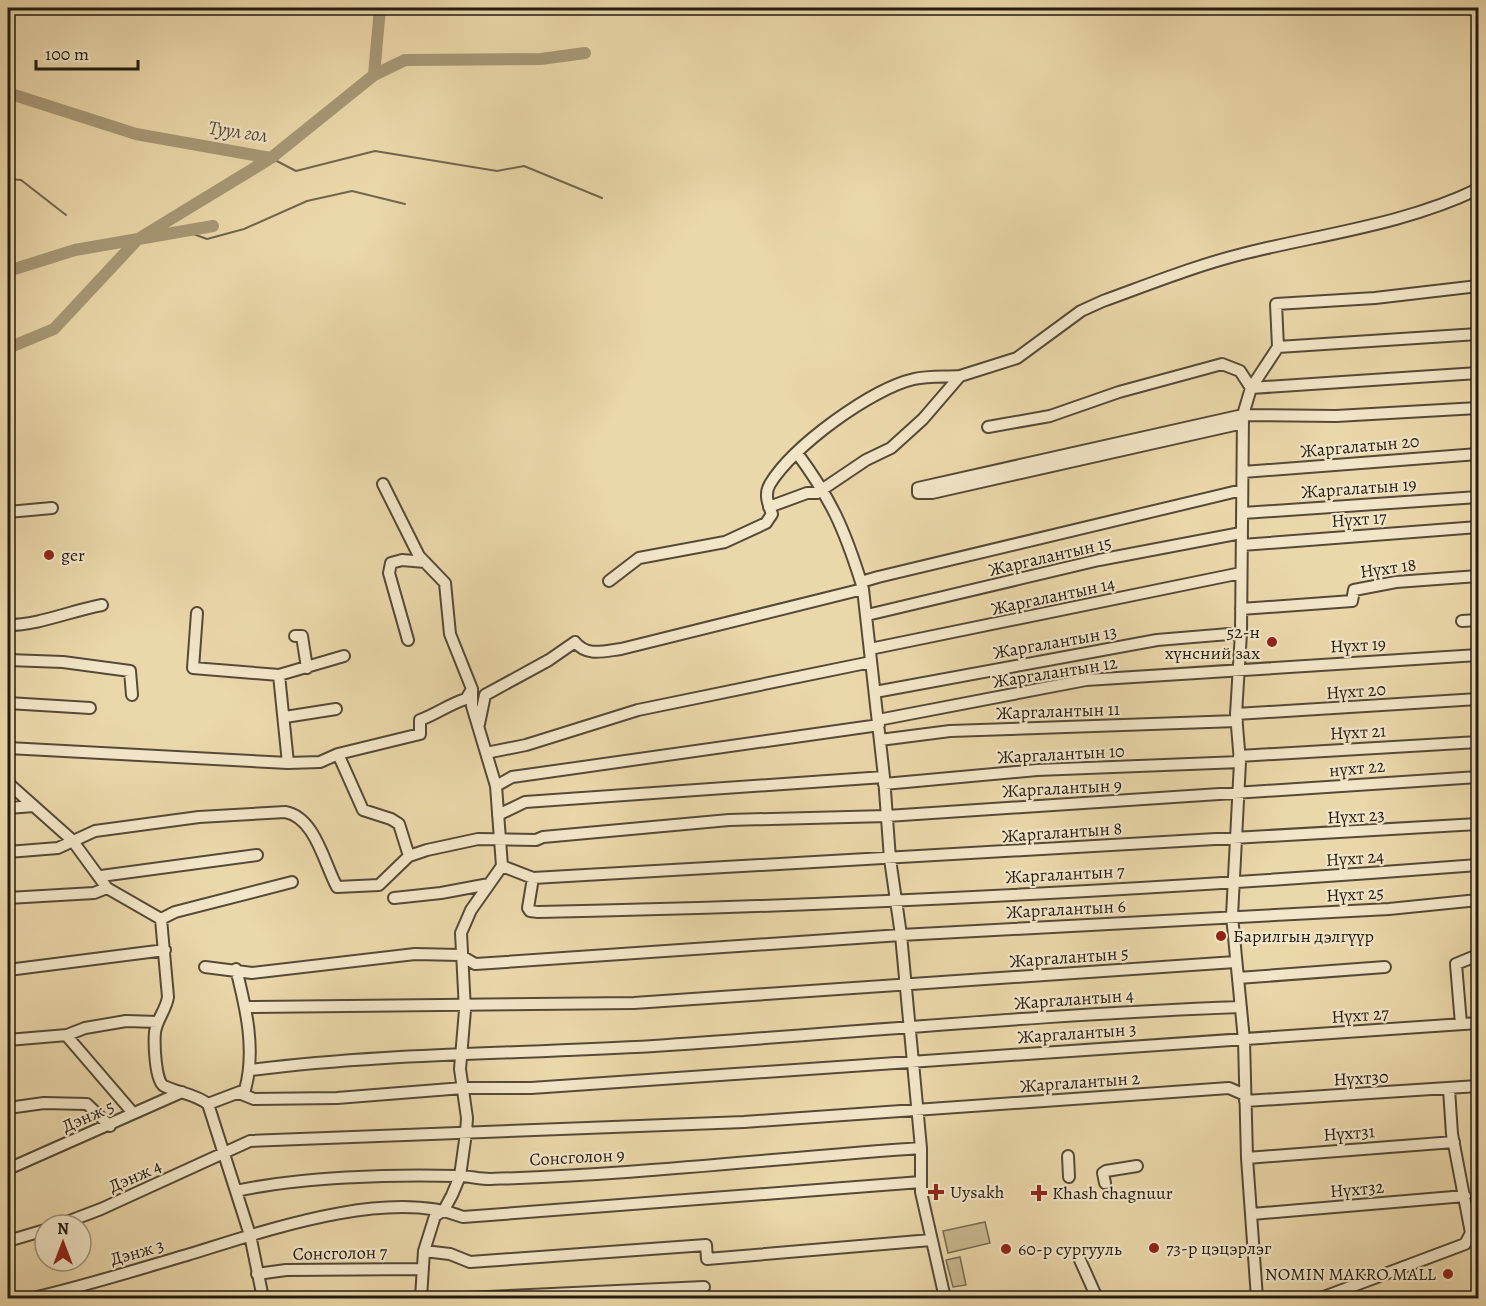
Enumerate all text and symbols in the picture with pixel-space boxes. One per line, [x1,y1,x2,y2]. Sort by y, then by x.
scale bar [36,33,138,71]
text: 100 m [45,42,89,66]
water label: Туул гол [207,114,269,149]
street label: Жаргалатын 20 [1300,429,1420,463]
street label: Жаргалатын 19 [1301,472,1417,504]
street label: Нүхт 17 [1331,505,1388,533]
street label: Жаргалантын 15 [986,530,1114,582]
place label: ger [61,543,85,567]
marker: ger [42,548,56,562]
street label: Нүхт 18 [1358,552,1418,584]
street label: Жаргалантын 14 [989,571,1117,621]
street label: Жаргалантын 13 [991,619,1119,665]
place label: 52-н хүнсний зах [1165,620,1260,665]
street label: Нүхт 19 [1329,632,1387,658]
marker: 52-н хүнсний зах [1265,635,1279,649]
street label: Жаргалантын 12 [991,650,1120,694]
street label: Нүхт 20 [1325,677,1387,705]
street label: Жаргалантын 11 [996,697,1120,725]
street label: Нүхт 21 [1329,719,1387,745]
street label: Жаргалантын 10 [997,739,1125,769]
street label: нүхт 22 [1328,754,1386,782]
street label: Жаргалантын 9 [1002,773,1122,803]
street label: Нүхт 23 [1327,803,1385,829]
street label: Жаргалантын 8 [1001,816,1123,848]
street label: Нүхт 24 [1325,844,1385,872]
street label: Жаргалантын 7 [1005,859,1126,889]
street label: Нүхт 25 [1325,881,1385,907]
street label: Жаргалантын 6 [1006,894,1126,924]
place label: Барилгын дэлгүүр [1233,924,1374,948]
marker: Барилгын дэлгүүр [1214,929,1228,943]
street label: Жаргалантын 5 [1009,941,1129,973]
street label: Жаргалантын 4 [1013,983,1135,1015]
street label: Нүхт 27 [1330,1001,1390,1029]
street label: Жаргалантын 3 [1017,1017,1137,1049]
street label: Нүхт30 [1333,1065,1389,1091]
street label: Жаргалантын 2 [1019,1066,1141,1098]
street label: Дэнж 5 [58,1094,118,1138]
street label: Нүхт31 [1322,1119,1376,1147]
street label: Сонсголон 9 [529,1143,625,1171]
street label: Дэнж 4 [105,1154,165,1198]
street label: Нүхт32 [1329,1175,1385,1203]
place label: Uysakh [950,1180,1005,1204]
place label: Khash chagnuur [1052,1181,1173,1205]
marker: Uysakh [927,1183,945,1201]
marker: Khash chagnuur [1030,1184,1048,1202]
north arrow [33,1213,93,1273]
text: N [57,1218,69,1240]
street label: Дэнж 3 [107,1233,167,1271]
place label: 73-р цэцэрлэг [1166,1236,1272,1260]
place label: 60-р сургууль [1018,1237,1122,1261]
street label: Сонсголон 7 [293,1240,388,1266]
marker: 73-р цэцэрлэг [1147,1241,1161,1255]
marker: 60-р сургууль [999,1242,1013,1256]
place label: NOMIN MAKRO MALL [1265,1262,1437,1286]
marker: NOMIN MAKRO MALL [1441,1267,1455,1281]

